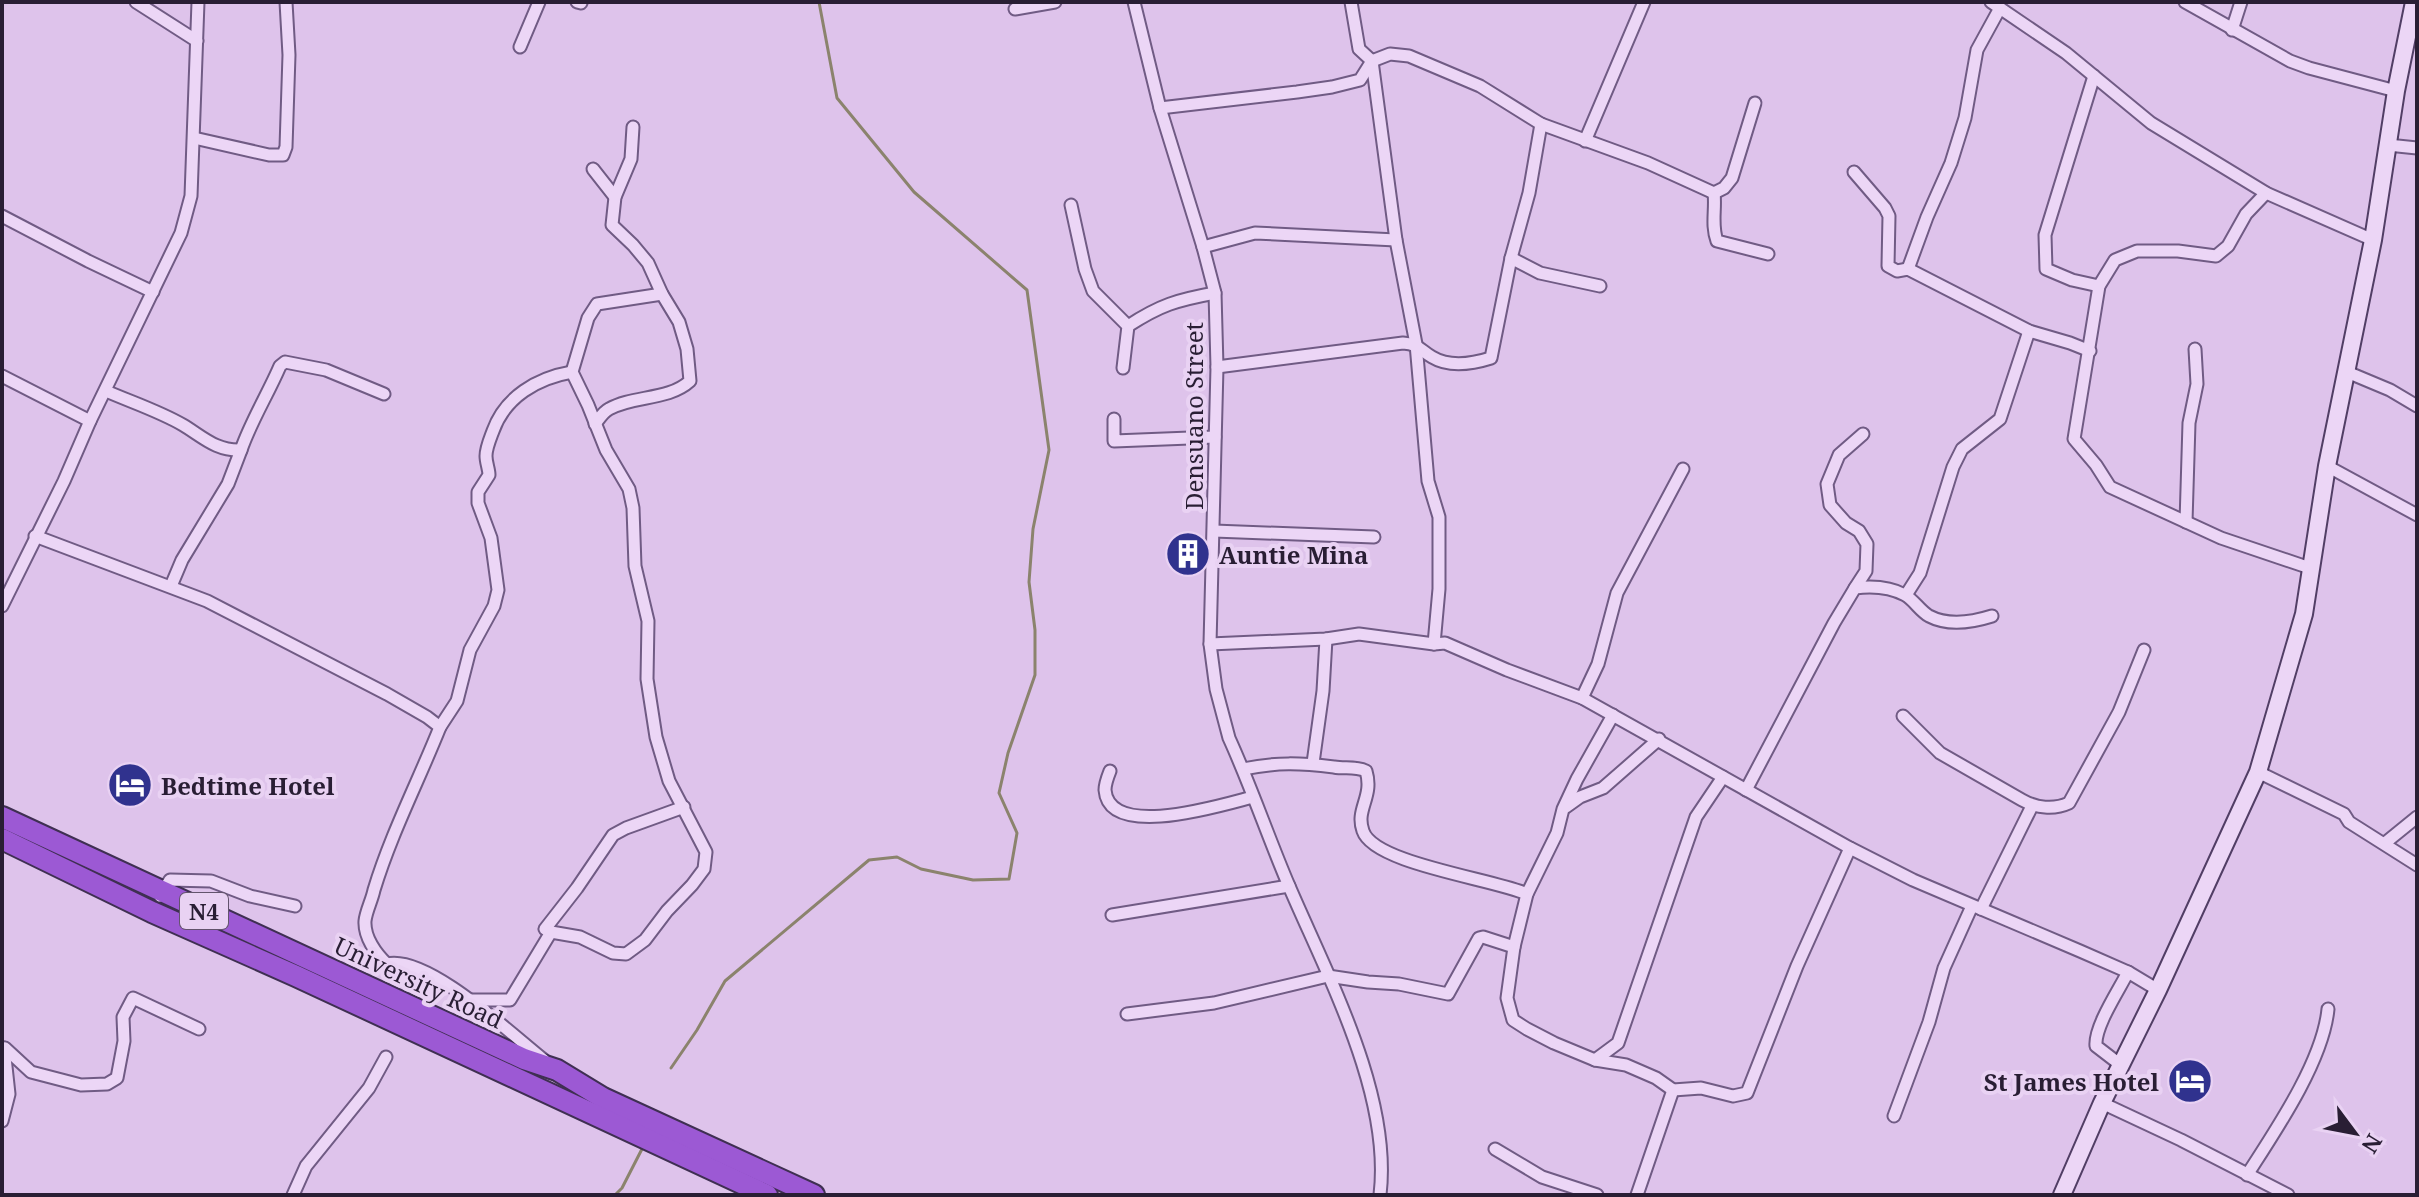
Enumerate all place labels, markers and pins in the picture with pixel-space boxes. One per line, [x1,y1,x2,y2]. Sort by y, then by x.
building icon: Auntie Mina [1164,530,1212,578]
place label: Auntie Mina [1219,538,1368,571]
hotel icon: Bedtime Hotel [106,761,154,809]
place label: Bedtime Hotel [161,769,335,802]
hotel icon: St James Hotel [2166,1057,2214,1105]
place label: St James Hotel [1984,1065,2160,1098]

